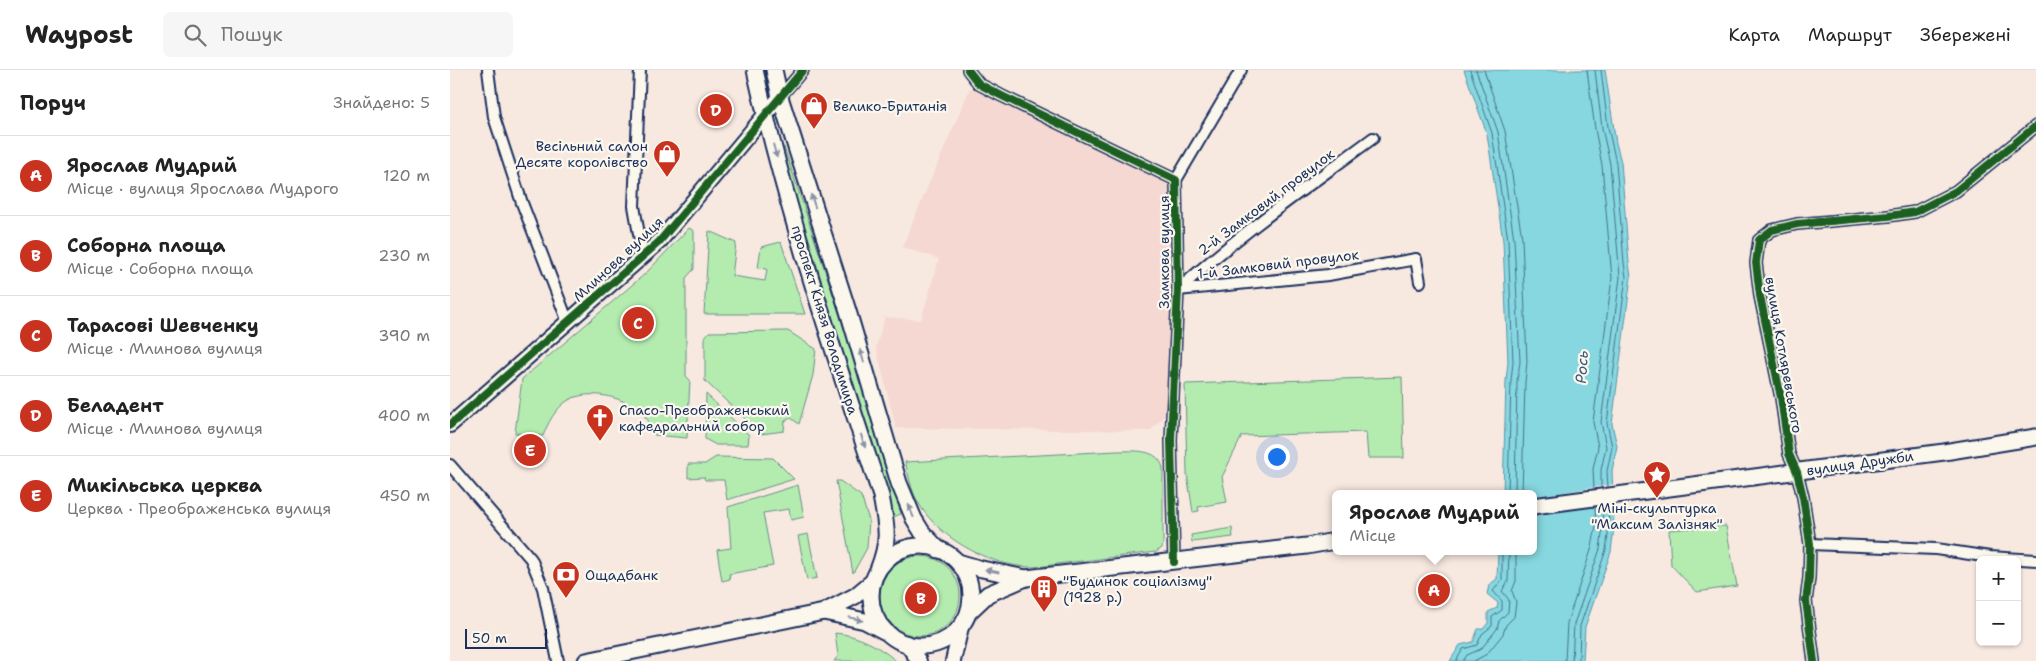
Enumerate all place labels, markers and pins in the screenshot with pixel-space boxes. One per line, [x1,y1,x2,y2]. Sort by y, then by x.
pin: D [700,91,732,129]
shop icon: Велико-Британія [799,91,829,130]
place label: Велико-Британія [833,97,947,115]
place label: Весільний салон Десяте королівство [516,137,648,171]
shop icon: Весільний салон Десяте королівство [652,139,682,178]
pin: C [622,304,654,342]
place label: Спасо-Преображенський кафедральний собор [619,401,789,435]
church icon: Спасо-Преображенський кафедральний собор [585,403,615,442]
pin: E [514,431,546,469]
place icon: Міні-скульптурка "Максим Залізняк" [1642,460,1672,499]
place label: Міні-скульптурка "Максим Залізняк" [1591,499,1723,533]
bank icon: Ощадбанк [551,560,581,599]
place label: Ощадбанк [585,566,659,584]
pin: A [1418,571,1450,609]
place label: "Будинок соціалізму" (1928 р.) [1063,572,1212,606]
building icon: "Будинок соціалізму" (1928 р.) [1029,574,1059,613]
pin: B [905,579,937,617]

